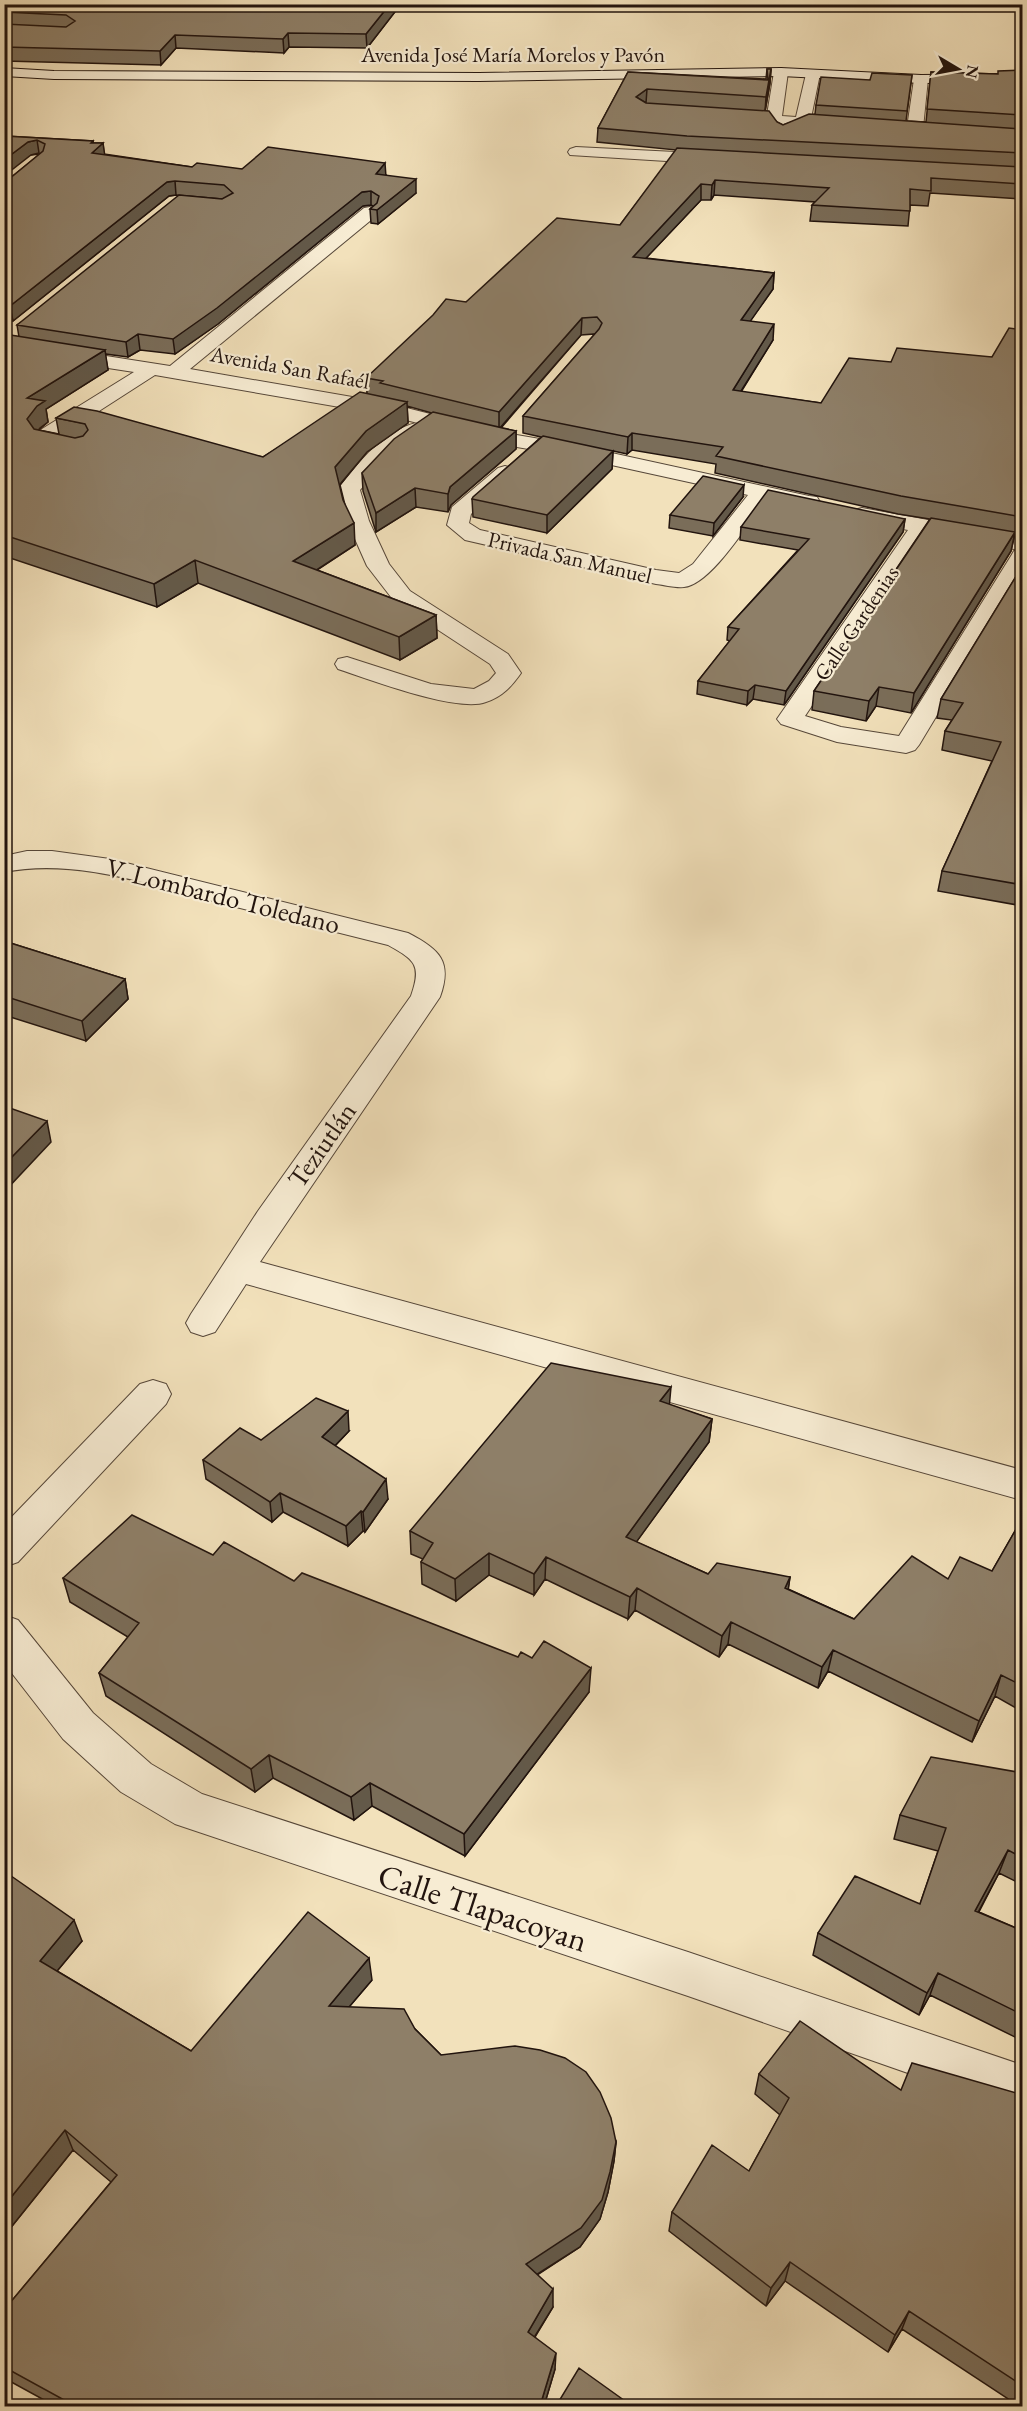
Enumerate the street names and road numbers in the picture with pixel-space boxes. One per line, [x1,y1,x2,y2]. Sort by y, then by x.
street label: Avenida José María Morelos y Pavón [360,40,665,69]
street label: Avenida San Rafaél [207,339,372,396]
street label: Privada San Manuel [485,525,655,590]
street label: Calle Gardenias [807,560,906,686]
street label: V. Lombardo Toledano [103,850,344,942]
street label: Teziutlán [279,1095,364,1194]
street label: Calle Tlapacoyan [373,1853,593,1962]

